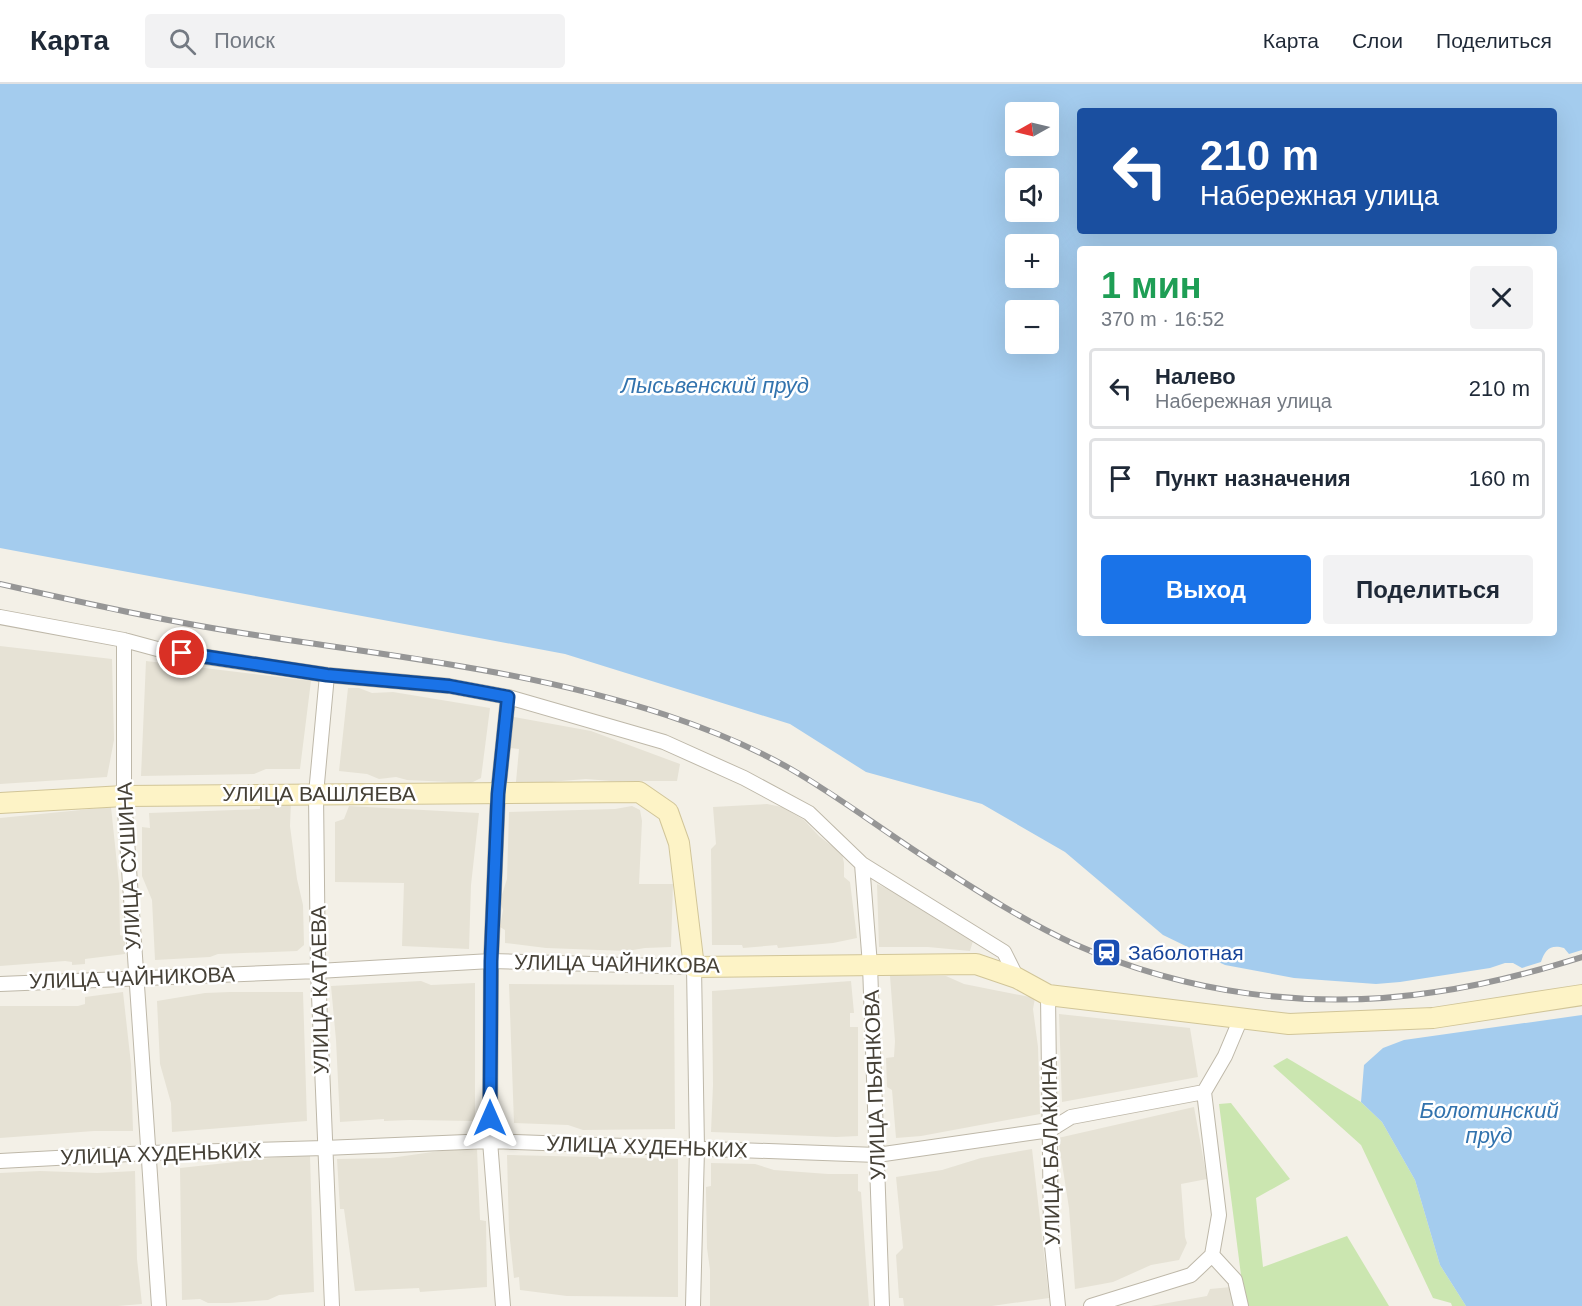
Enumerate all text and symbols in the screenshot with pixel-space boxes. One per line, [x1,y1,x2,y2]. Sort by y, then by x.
search box [145,14,565,68]
text: Карта [30,25,109,56]
icon: search [166,25,199,58]
text: Поиск [214,28,275,53]
text: Карта [1263,29,1319,52]
text: Слои [1352,29,1403,52]
text: Поделиться [1436,29,1552,52]
north arrow [1005,102,1059,156]
map controls [1005,102,1059,354]
icon: left [1101,132,1179,210]
text: 210 m [1200,132,1319,179]
button: sound [1005,168,1059,222]
text: Набережная улица [1200,181,1439,211]
button: + [1005,234,1059,288]
text: 1 мин [1101,265,1202,306]
button: close [1470,266,1533,329]
button: − [1005,300,1059,354]
text: 370 m · 16:52 [1101,308,1224,330]
text: Налево [1155,364,1236,389]
icon: left [1104,372,1137,405]
water label: Лысьвенский пруд [619,373,809,398]
text: 210 m [1469,376,1530,401]
text: Набережная улица [1155,390,1332,412]
icon: arrive [1104,462,1137,495]
text: Пункт назначения [1155,466,1351,491]
text: 160 m [1469,466,1530,491]
button: Выход [1101,555,1311,624]
button: Поделиться [1323,555,1533,624]
pin [156,627,207,678]
icon: arrive [165,636,198,669]
street label: УЛИЦА СУШИНА [113,781,144,951]
street label: УЛИЦА ВАШЛЯЕВА [222,782,416,805]
street label: УЛИЦА КАТАЕВА [307,905,332,1075]
station icon: Заболотная [1091,937,1123,969]
place label: Заболотная [1128,941,1244,964]
street label: УЛИЦА ЧАЙНИКОВА [514,950,720,977]
street label: УЛИЦА ЧАЙНИКОВА [29,962,235,993]
street label: УЛИЦА ПЬЯНКОВА [860,989,889,1181]
street label: УЛИЦА БАЛАКИНА [1037,1056,1064,1246]
position arrow [458,1086,522,1150]
water label: Болотинский пруд [1419,1098,1559,1148]
street label: УЛИЦА ХУДЕНЬКИХ [546,1131,748,1162]
street label: УЛИЦА ХУДЕНЬКИХ [60,1138,262,1169]

